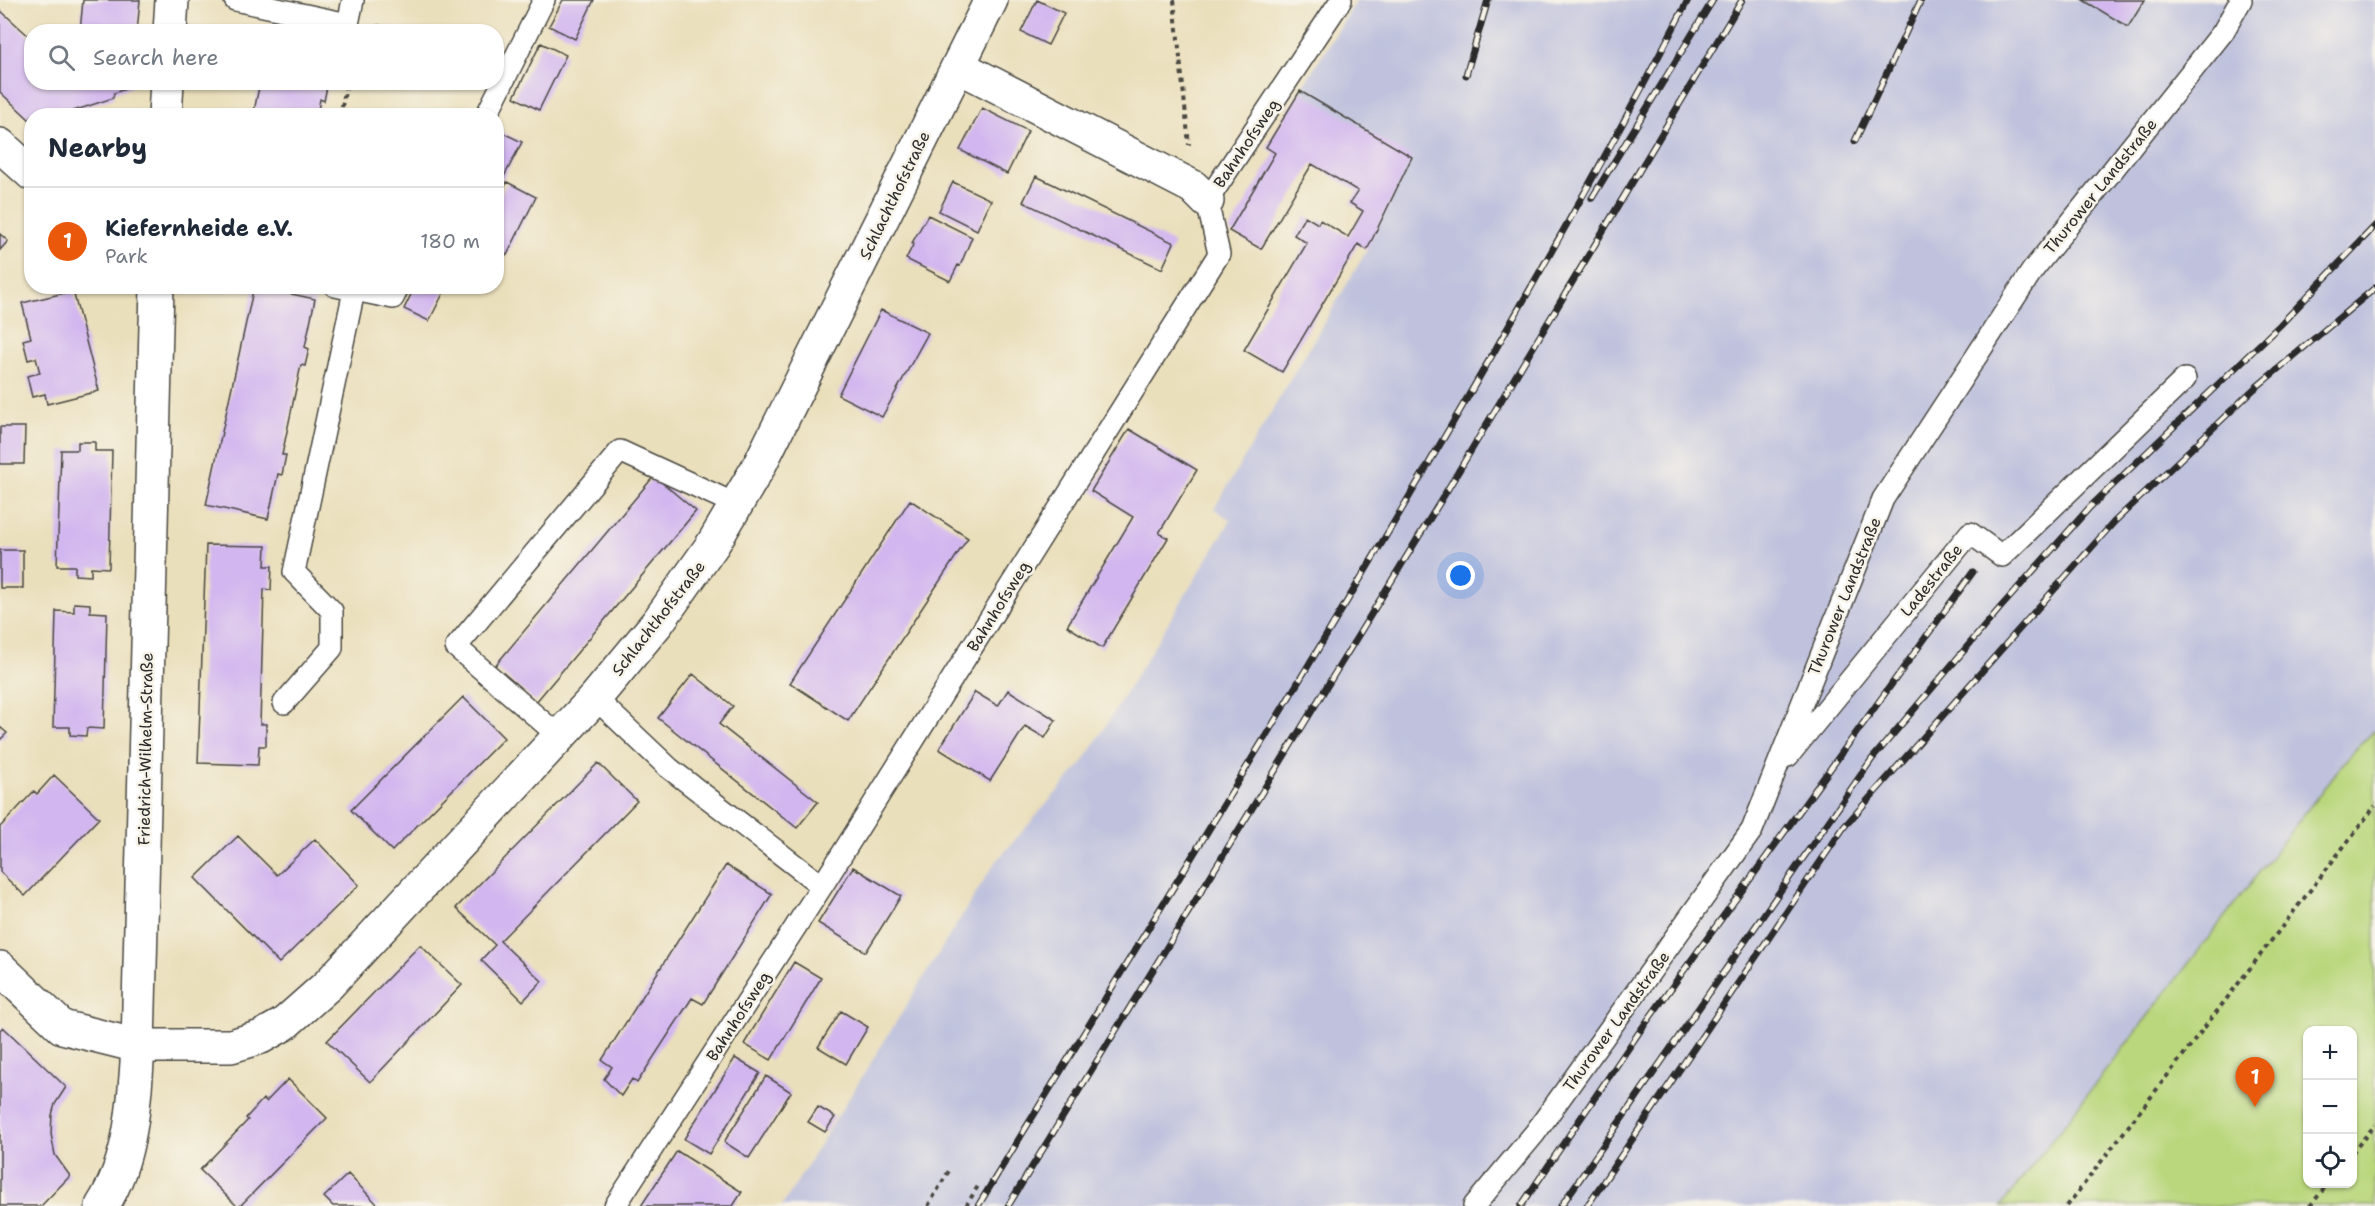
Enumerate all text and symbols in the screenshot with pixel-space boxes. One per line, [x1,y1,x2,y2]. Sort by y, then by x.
search box [24,24,504,90]
icon: search [45,41,78,74]
text: Search here [93,43,219,72]
street label: Bahnhofsweg [1209,94,1284,192]
street label: Thurower Landstraße [2039,114,2162,258]
street label: Schlachthofstraße [854,128,935,263]
text: Nearby [48,130,147,165]
text: Kiefernheide e.V. [105,214,293,243]
text: 1 [63,228,72,254]
text: 180 m [420,228,480,254]
text: Park [105,243,148,269]
street label: Thurower Landstraße [1803,514,1886,678]
street label: Ladestraße [1896,540,1967,621]
street label: Schlachthofstraße [607,557,710,680]
street label: Bahnhofsweg [962,557,1035,656]
your location [1446,561,1475,590]
street label: Friedrich-Wilhelm-Straße [133,652,158,846]
street label: Thurower Landstraße [1558,947,1674,1096]
street label: Bahnhofsweg [701,967,775,1065]
map controls [2303,1026,2357,1188]
button: + [2303,1026,2357,1080]
pin: 1 [2236,1058,2274,1107]
button: − [2303,1080,2357,1134]
button: locate [2303,1134,2357,1188]

